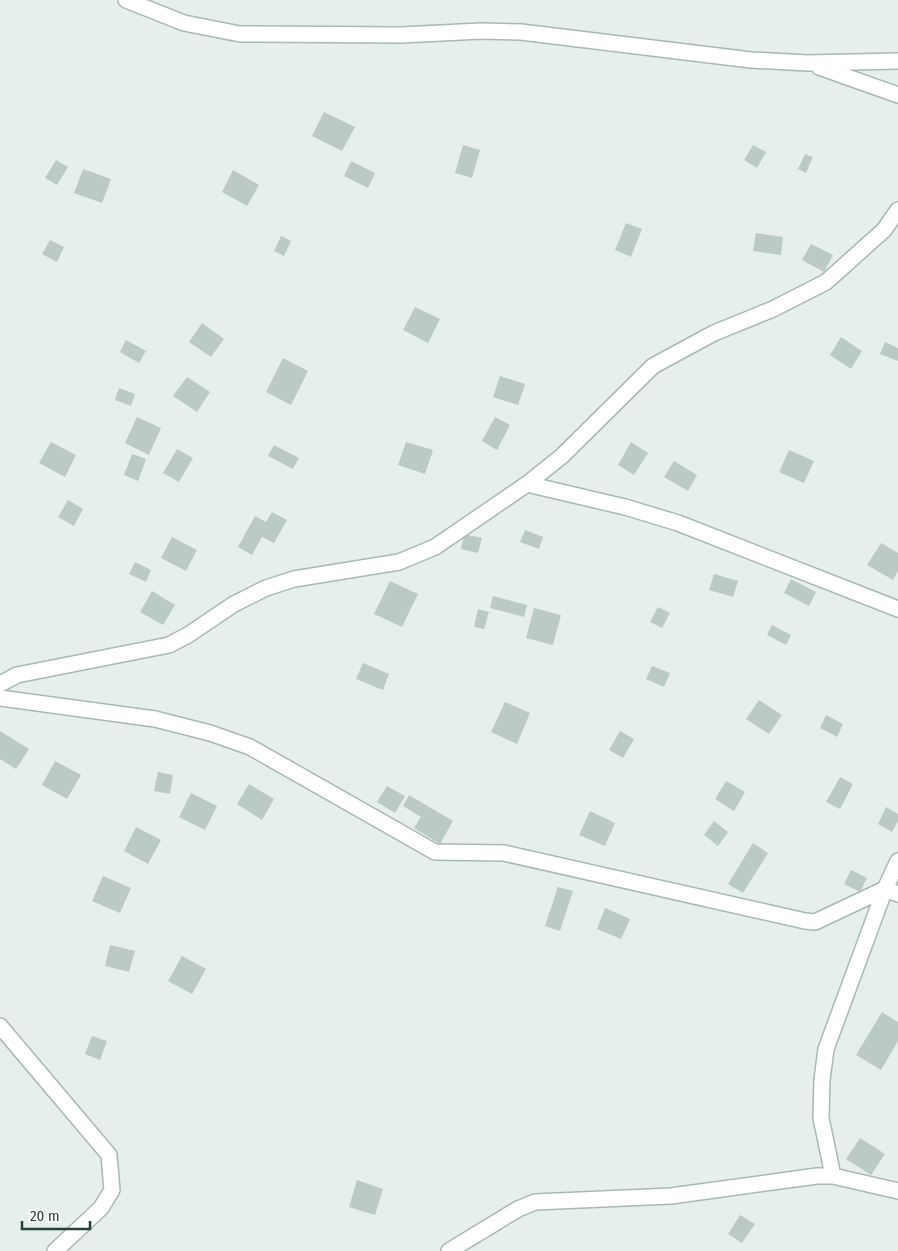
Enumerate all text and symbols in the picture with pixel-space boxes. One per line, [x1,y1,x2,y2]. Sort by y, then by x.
scale bar [22,1198,90,1230]
text: 20 m [30,1207,60,1225]

